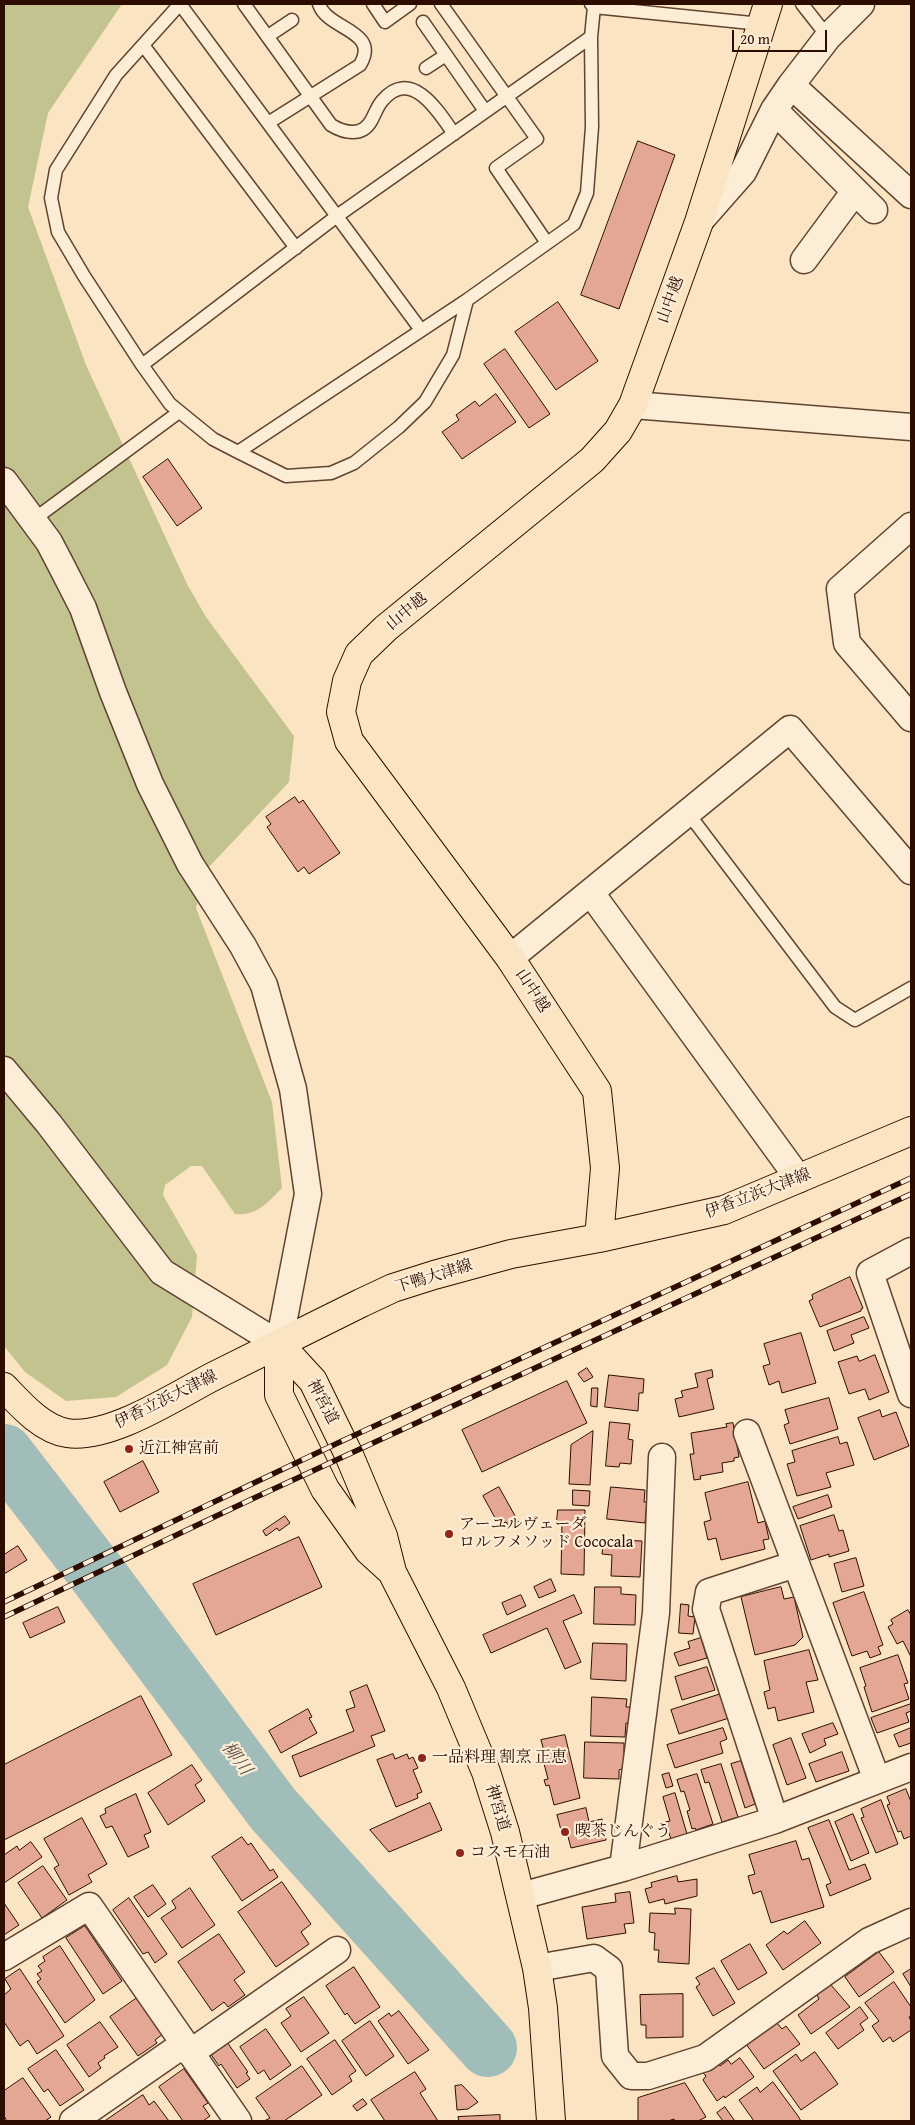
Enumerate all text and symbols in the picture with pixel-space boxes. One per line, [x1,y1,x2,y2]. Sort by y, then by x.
scale bar [735,20,830,52]
text: 20 m [740,28,770,49]
street label: 山中越 [654,274,688,326]
street label: 山中越 [382,589,432,635]
street label: 山中越 [511,966,553,1016]
street label: 伊香立浜大津線 [702,1165,814,1223]
street label: 下鴨大津線 [393,1256,475,1298]
street label: 伊香立浜大津線 [111,1367,221,1433]
street label: 神宮道 [302,1376,342,1428]
place label: 近江神宮前 [139,1439,219,1459]
marker: 近江神宮前 [123,1443,135,1455]
place label: アーユルヴェーダ ロルフメソッド Cococala [459,1515,633,1553]
marker: アーユルヴェーダ ロルフメソッド Cococala [443,1528,455,1540]
water label: 柳川 [217,1738,255,1780]
place label: 一品料理 割烹 正恵 [432,1748,567,1768]
marker: 一品料理 割烹 正恵 [416,1752,428,1764]
street label: 神宮道 [481,1782,513,1834]
place label: 喫茶じんぐう [575,1822,671,1842]
marker: 喫茶じんぐう [559,1826,571,1838]
place label: コスモ石油 [470,1843,550,1863]
marker: コスモ石油 [454,1847,466,1859]

